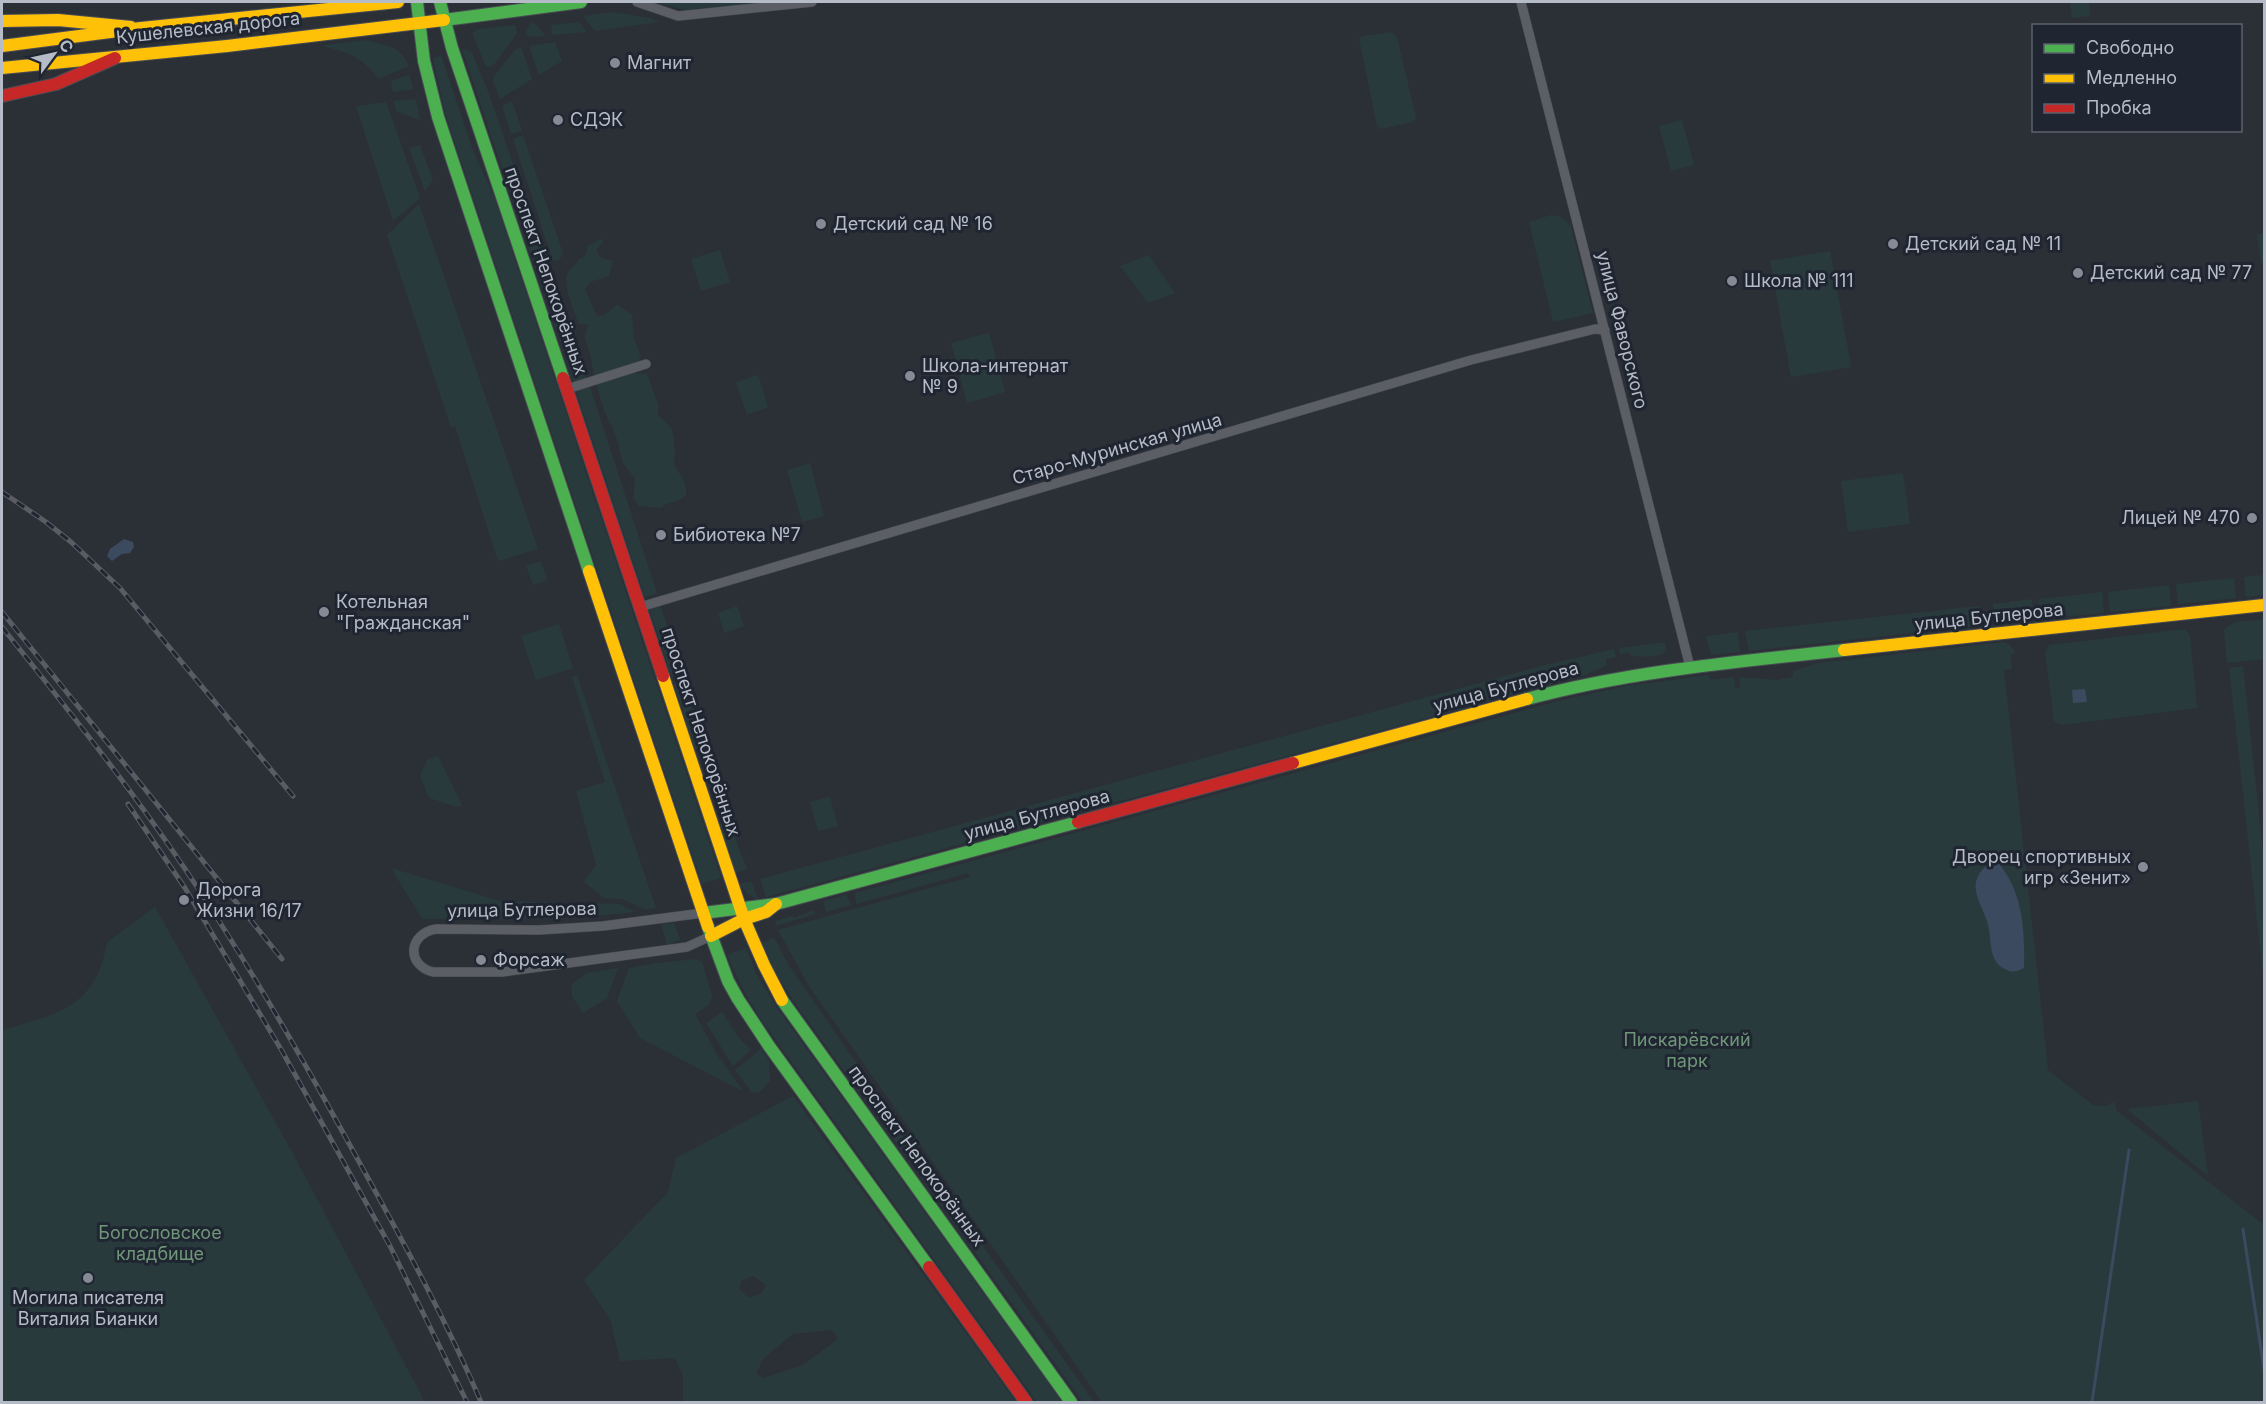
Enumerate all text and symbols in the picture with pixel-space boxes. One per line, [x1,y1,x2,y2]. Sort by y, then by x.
street label: Кушелевская дорога [115,7,301,48]
north arrow [24,24,84,84]
legend [2032,24,2242,132]
text: С [55,35,78,56]
text: Свободно [2086,37,2174,58]
place label: Магнит [627,52,692,73]
marker: Магнит [608,56,622,70]
text: Медленно [2086,67,2177,88]
text: Пробка [2086,97,2152,118]
place label: СДЭК [570,109,623,130]
marker: СДЭК [551,113,565,127]
street label: проспект Непокорённых [501,164,592,378]
place label: Детский сад № 16 [833,213,993,234]
marker: Детский сад № 16 [814,217,828,231]
place label: Детский сад № 11 [1905,233,2061,254]
marker: Детский сад № 11 [1886,237,1900,251]
street label: улица Фаворского [1593,249,1652,411]
place label: Детский сад № 77 [2090,262,2252,283]
marker: Детский сад № 77 [2071,266,2085,280]
place label: Школа № 111 [1744,270,1854,291]
marker: Школа № 111 [1725,274,1739,288]
place label: Школа-интернат № 9 [922,355,1069,397]
marker: Школа-интернат № 9 [903,369,917,383]
street label: Старо-Муринская улица [1010,409,1224,488]
place label: Лицей № 470 [2121,507,2240,528]
marker: Лицей № 470 [2245,511,2259,525]
place label: Бибиотека №7 [673,524,801,545]
marker: Бибиотека №7 [654,528,668,542]
place label: Котельная "Гражданская" [336,591,470,633]
street label: улица Бутлерова [1913,598,2064,635]
marker: Котельная "Гражданская" [317,605,331,619]
street label: проспект Непокорённых [658,625,745,839]
street label: улица Бутлерова [1431,657,1581,716]
street label: улица Бутлерова [962,785,1112,844]
place label: Дворец спортивных игр «Зенит» [1952,846,2131,888]
marker: Дворец спортивных игр «Зенит» [2136,860,2150,874]
place label: Дорога Жизни 16/17 [196,879,302,921]
marker: Дорога Жизни 16/17 [177,893,191,907]
street label: улица Бутлерова [447,898,597,921]
place label: Форсаж [493,949,565,970]
marker: Форсаж [474,953,488,967]
park label: Пискарёвский парк [1623,1029,1751,1071]
street label: проспект Непокорённых [845,1061,990,1250]
park label: Богословское кладбище [98,1222,222,1264]
marker: Могила писателя Виталия Бианки [81,1271,95,1285]
place label: Могила писателя Виталия Бианки [12,1287,164,1329]

